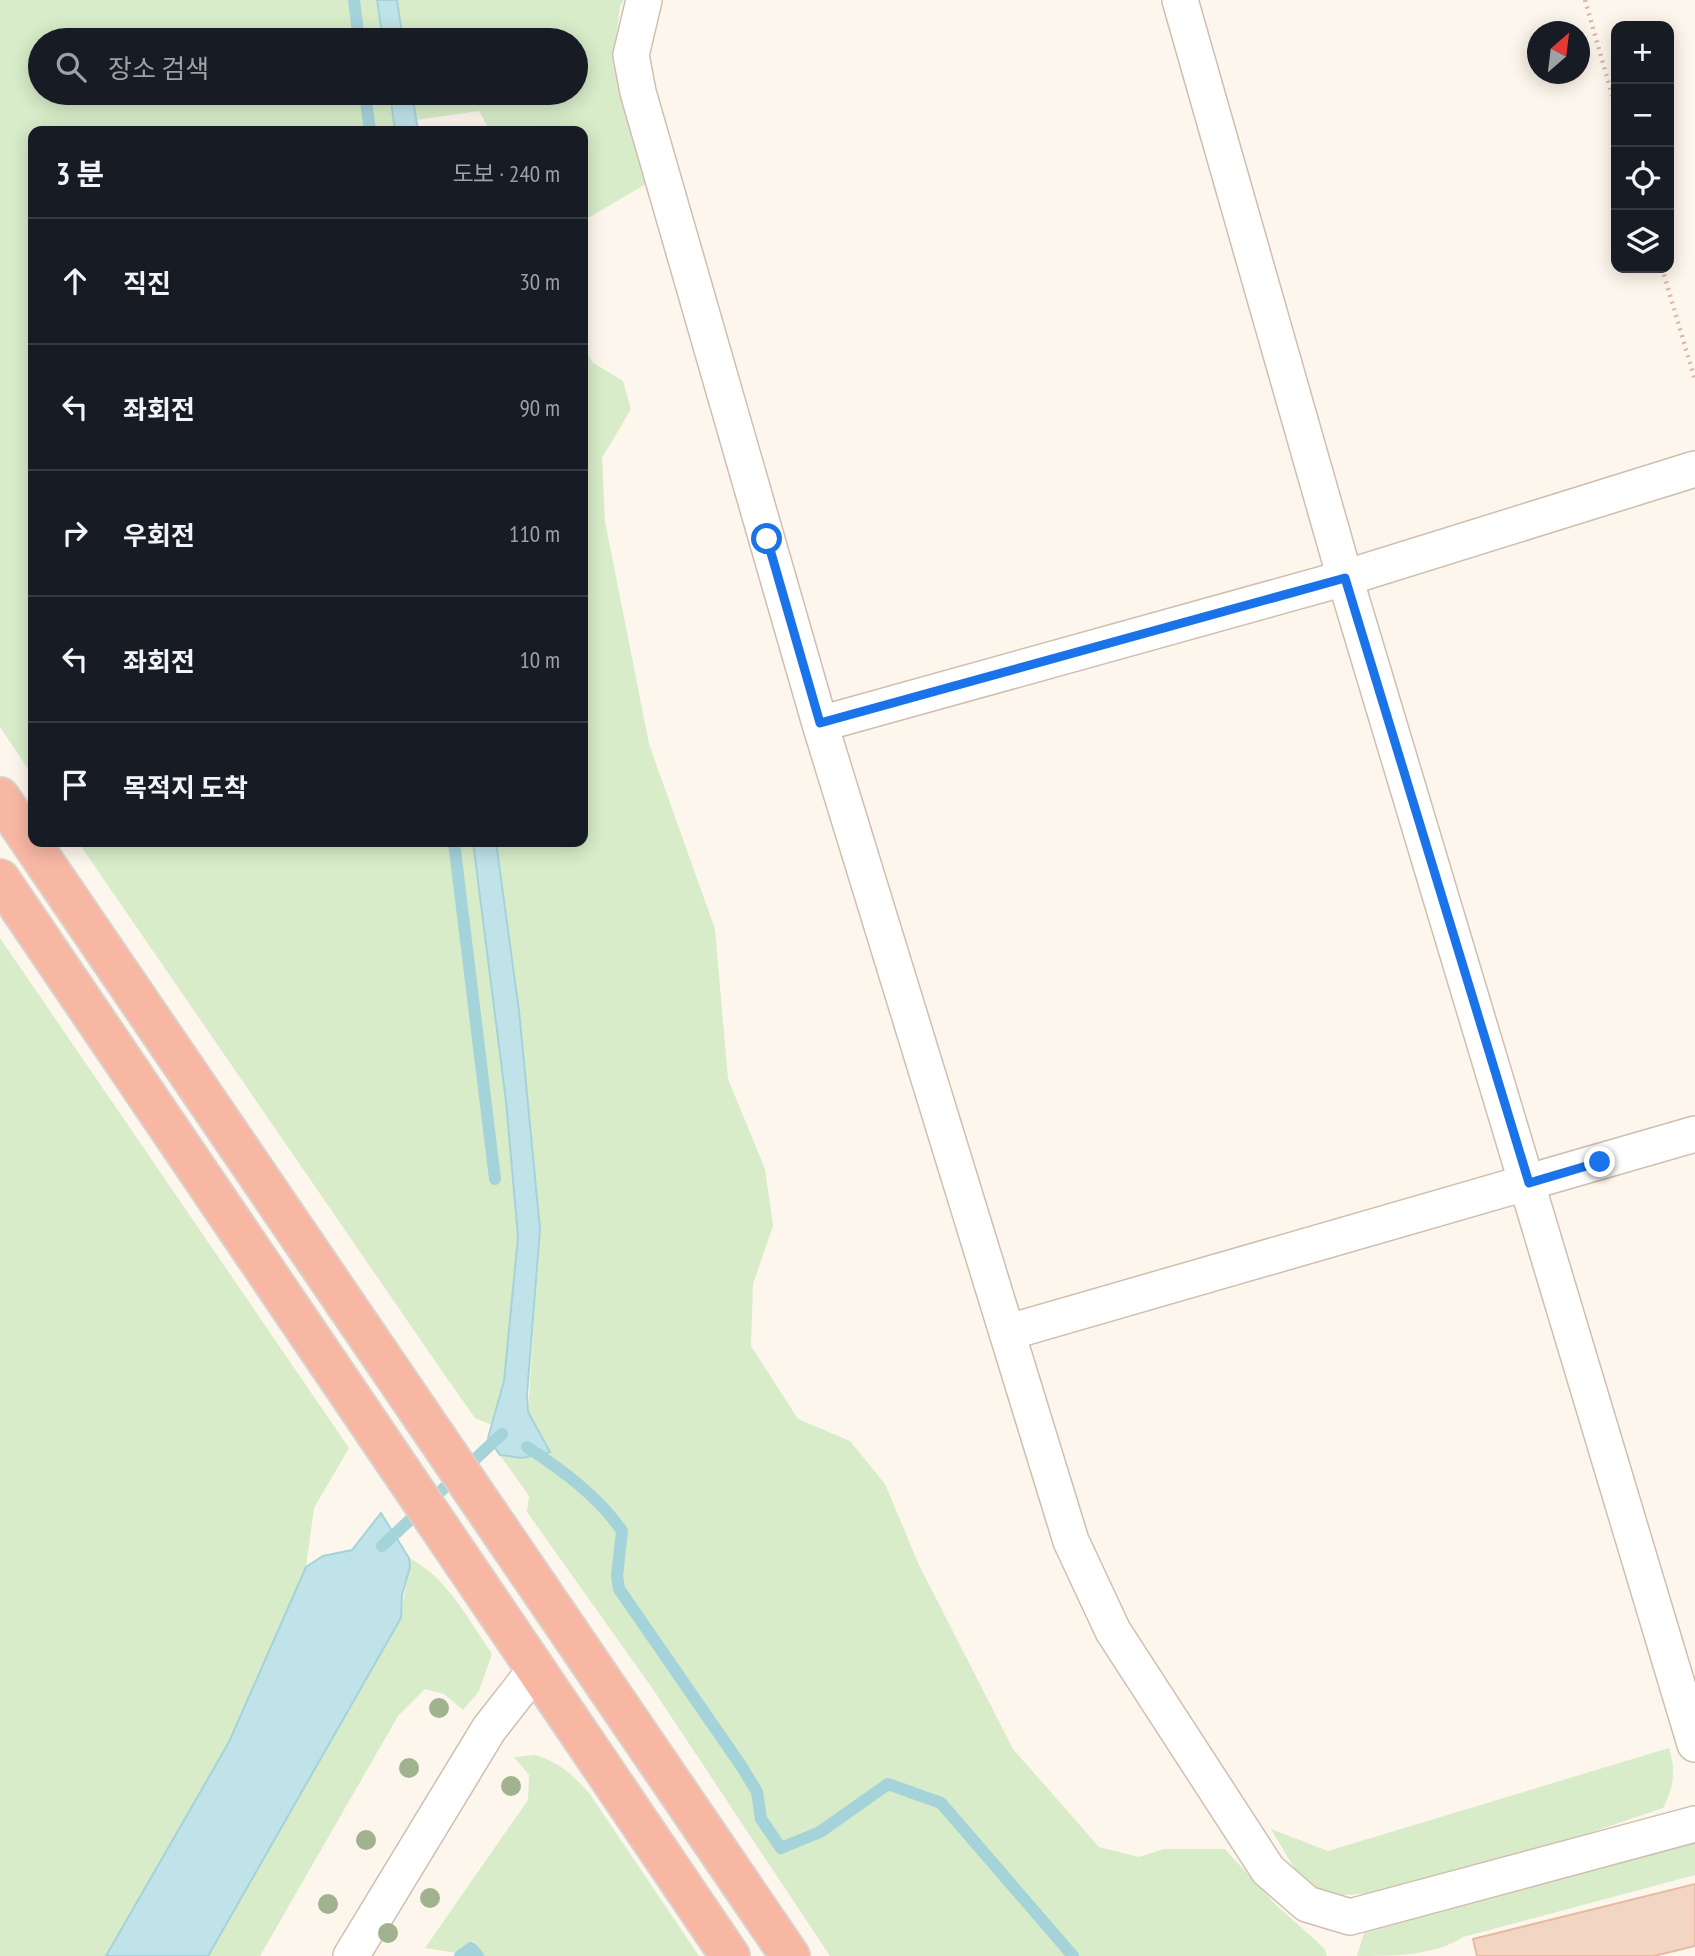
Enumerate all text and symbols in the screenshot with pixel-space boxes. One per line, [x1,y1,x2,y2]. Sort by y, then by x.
north arrow [1527,21,1590,84]
map controls [1611,21,1674,273]
button: + [1611,21,1674,84]
search box [28,28,588,105]
icon: search [52,48,90,86]
text: 장소 검색 [108,52,209,85]
button: − [1611,84,1674,147]
button: locate [1611,147,1674,210]
text: 3 분 [56,154,104,193]
text: 도보 · 240 m [452,159,560,188]
button: layers [1611,210,1674,273]
icon: ahead [56,262,94,300]
text: 직진 [123,267,171,300]
text: 30 m [519,267,560,296]
icon: left [56,388,94,426]
text: 좌회전 [123,393,195,426]
text: 90 m [519,393,560,422]
icon: right [56,514,94,552]
text: 우회전 [123,519,195,552]
text: 110 m [509,519,560,548]
route start [751,523,782,554]
icon: left [56,640,94,678]
text: 좌회전 [123,645,195,678]
text: 10 m [519,645,560,674]
icon: arrive [56,766,94,804]
text: 목적지 도착 [123,771,248,804]
route end [1584,1146,1615,1177]

